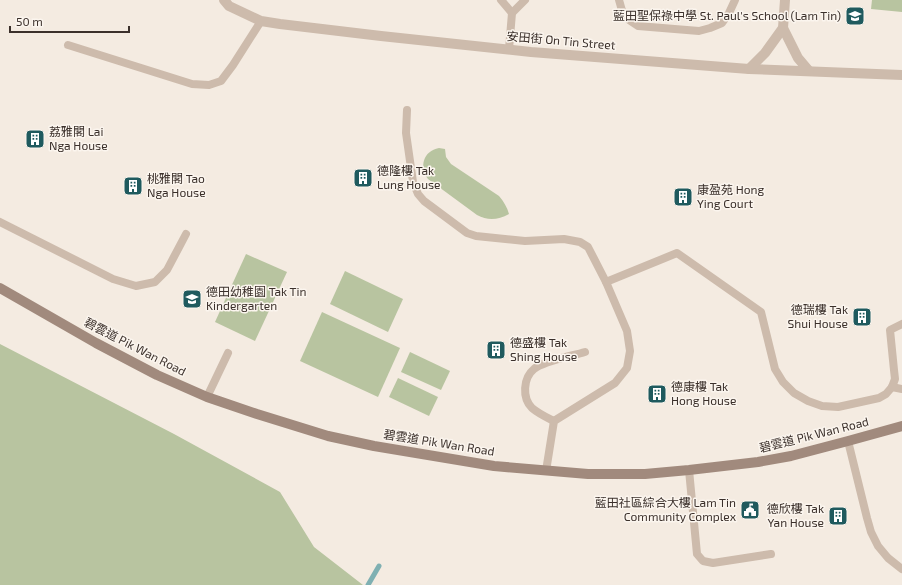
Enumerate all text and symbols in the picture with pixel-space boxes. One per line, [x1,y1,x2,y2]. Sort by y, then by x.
school or university icon: 藍田聖保祿中學 St. Paul's School (Lam Tin) [844,5,866,27]
scale bar [10,8,129,34]
place label: 藍田聖保祿中學 St. Paul's School (Lam Tin) [613,8,841,22]
text: 50 m [16,14,43,28]
street label: 安田街 On Tin Street [506,28,616,52]
place label: 荔雅閣 Lai Nga House [49,124,108,152]
building icon: 荔雅閣 Lai Nga House [24,128,46,150]
place label: 德隆樓 Tak Lung House [377,163,441,191]
building icon: 德隆樓 Tak Lung House [352,167,374,189]
place label: 桃雅閣 Tao Nga House [147,171,206,199]
building icon: 桃雅閣 Tao Nga House [122,175,144,197]
place label: 康盈苑 Hong Ying Court [697,182,764,210]
building icon: 康盈苑 Hong Ying Court [672,186,694,208]
place label: 德田幼稚園 Tak Tin Kindergarten [206,284,306,312]
school or university icon: 德田幼稚園 Tak Tin Kindergarten [181,288,203,310]
place label: 德瑞樓 Tak Shui House [788,302,848,330]
building icon: 德瑞樓 Tak Shui House [851,306,873,328]
street label: 碧雲道 Pik Wan Road [82,314,189,378]
place label: 德盛樓 Tak Shing House [510,335,577,363]
building icon: 德盛樓 Tak Shing House [485,339,507,361]
place label: 德康樓 Tak Hong House [671,379,736,407]
building icon: 德康樓 Tak Hong House [646,383,668,405]
street label: 碧雲道 Pik Wan Road [758,414,870,454]
street label: 碧雲道 Pik Wan Road [383,426,496,458]
place label: 藍田社區綜合大樓 Lam Tin Community Complex [595,495,737,523]
public building icon: 藍田社區綜合大樓 Lam Tin Community Complex [739,499,761,521]
place label: 德欣樓 Tak Yan House [767,501,824,529]
building icon: 德欣樓 Tak Yan House [827,505,849,527]

